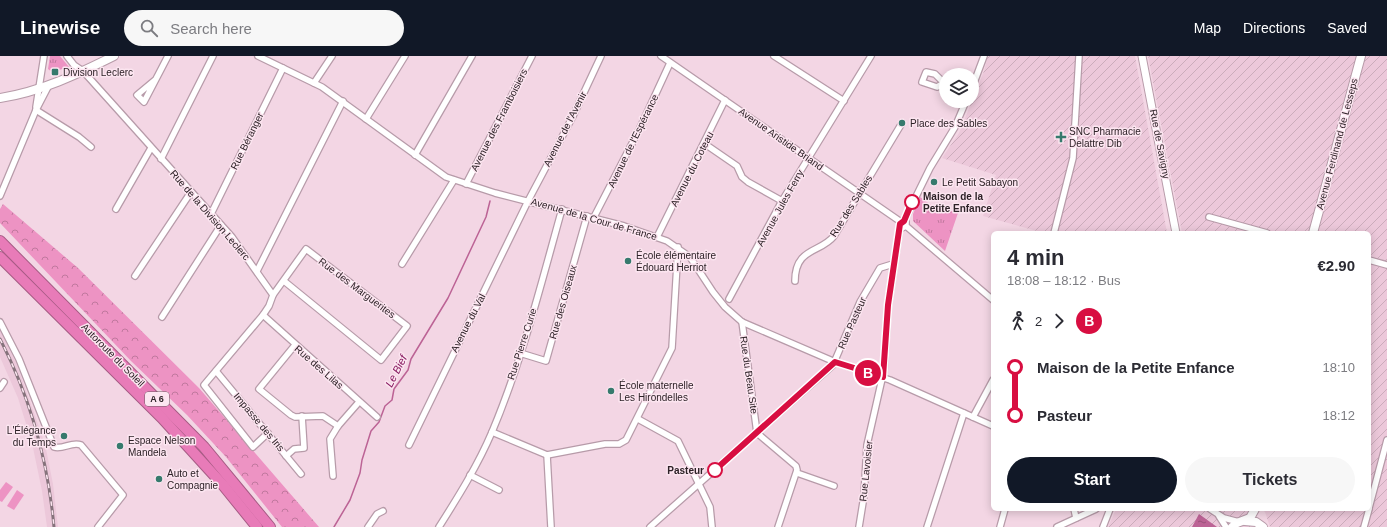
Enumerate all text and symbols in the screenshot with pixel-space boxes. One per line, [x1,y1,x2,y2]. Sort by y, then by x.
search box [124,10,404,46]
text: Linewise [20,17,100,38]
icon: search [138,17,160,39]
text: Search here [170,20,252,37]
text: Map [1194,20,1221,36]
text: Directions [1243,20,1305,36]
text: Saved [1327,20,1367,36]
marker: Division Leclerc [50,67,60,77]
place label: Division Leclerc [63,67,133,78]
street label: Avenue des Framboisiers [468,67,530,173]
map controls [939,68,979,108]
button: layers [939,68,979,108]
street label: Avenue Ferdinand de Lesseps [1314,77,1360,211]
street label: Avenue de l'Avenir [541,89,589,168]
street label: Avenue de l'Espérance [606,92,661,189]
street label: Avenue Aristide Briand [736,106,826,172]
street label: Rue de Savigny [1148,108,1172,180]
street label: Rue Béranger [228,110,266,171]
marker: Place des Sables [897,118,907,128]
place label: Place des Sables [910,118,987,129]
place label: SNC Pharmacie Delattre Dib [1069,126,1141,149]
street label: Avenue du Coteau [668,130,716,208]
marker: SNC Pharmacie Delattre Dib [1056,132,1066,142]
street label: Rue de la Division Leclerc [168,168,252,262]
street label: Avenue Jules Ferry [754,168,806,248]
street label: Rue des Sables [828,173,874,239]
marker: Le Petit Sabayon [929,177,939,187]
place label: Le Petit Sabayon [942,177,1018,188]
place label: Maison de la Petite Enfance [923,191,992,214]
marker: Maison de la Petite Enfance [904,194,920,210]
street label: Avenue de la Cour de France [530,196,659,242]
text: 4 min [1007,245,1064,270]
place label: École élémentaire Édouard Herriot [636,249,716,273]
street label: Rue des Marguerites [317,256,397,320]
marker: École élémentaire Édouard Herriot [623,256,633,266]
text: €2.90 [1317,257,1355,274]
street label: Rue des Oiseaux [547,264,579,340]
text: 18:08 – 18:12 · Bus [1007,273,1120,288]
street label: Avenue du Val [449,292,487,354]
street label: Rue Pasteur [836,295,869,351]
street label: Rue Pierre Curie [505,306,539,381]
icon: walk [1007,310,1029,332]
icon: forward [1048,310,1070,332]
text: B [1084,313,1094,329]
text: 2 [1035,314,1042,329]
street label: Autoroute du Soleil [79,321,147,389]
street label: Rue du Beau Site [738,335,760,415]
street label: Rue des Lilas [293,343,345,391]
water label: Le Bief [383,352,410,389]
text: Maison de la Petite Enfance [1037,359,1235,376]
line badge: B [855,360,881,386]
text: 18:10 [1322,360,1355,375]
text: B [863,365,873,381]
place label: École maternelle Les Hirondelles [619,379,694,403]
marker: École maternelle Les Hirondelles [606,386,616,396]
street label: Impasse des Iris [231,391,287,453]
road number: A 6 [145,392,169,406]
text: Pasteur [1037,407,1092,424]
text: 18:12 [1322,408,1355,423]
place label: L'Élégance du Temps [7,424,56,448]
marker: L'Élégance du Temps [59,431,69,441]
place label: Espace Nelson Mandela [128,435,195,458]
street label: Rue Lavoisier [857,439,875,502]
marker: Espace Nelson Mandela [115,441,125,451]
button: Start [1007,457,1177,503]
button: Tickets [1185,457,1355,503]
marker: Pasteur [707,462,723,478]
place label: Pasteur [667,465,704,476]
place label: Auto et Compagnie [167,468,219,491]
marker: Auto et Compagnie [154,474,164,484]

